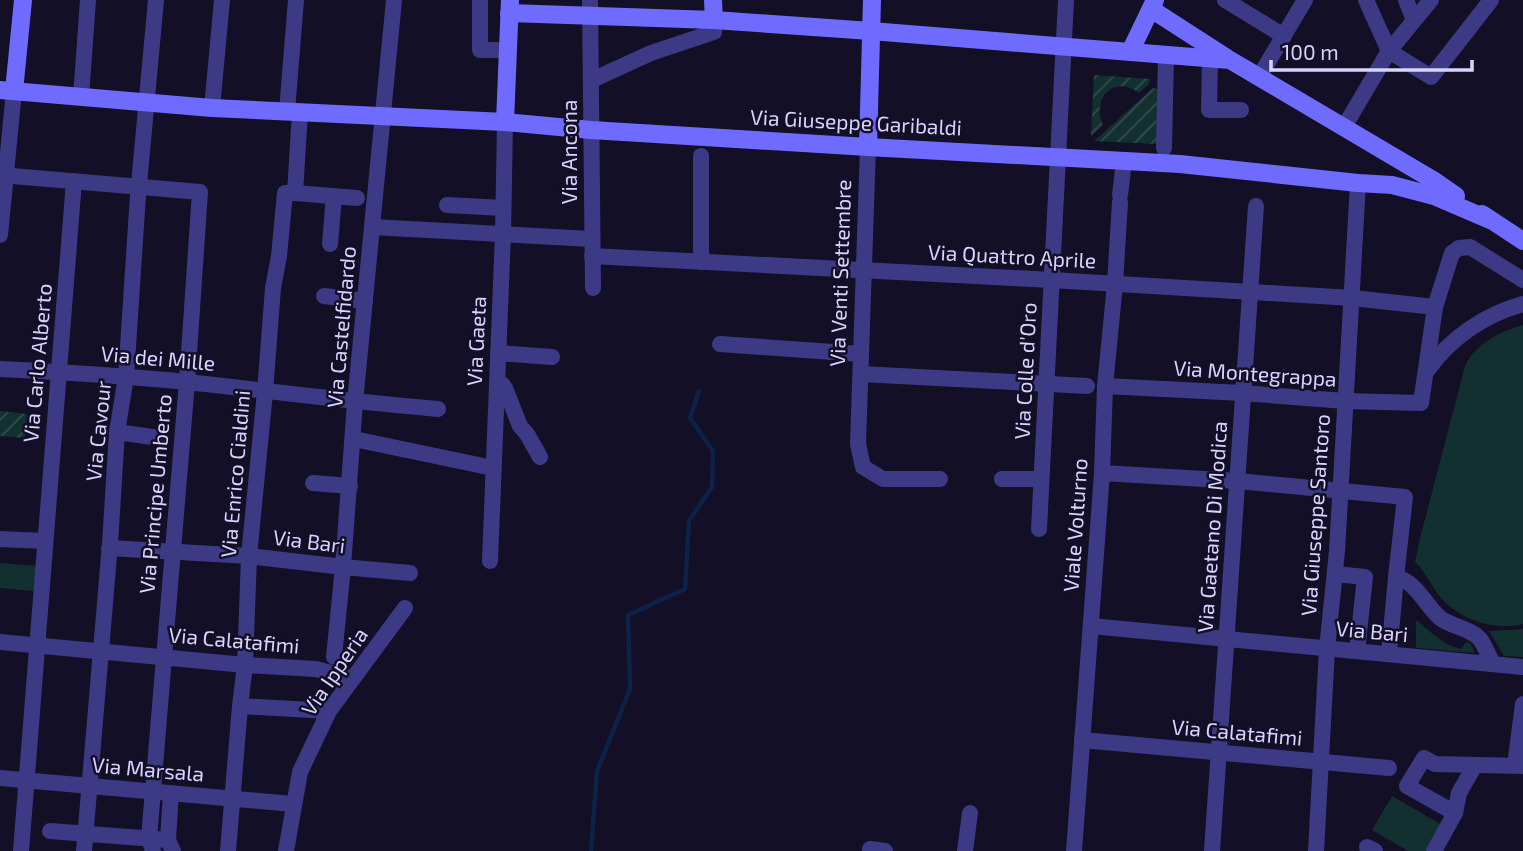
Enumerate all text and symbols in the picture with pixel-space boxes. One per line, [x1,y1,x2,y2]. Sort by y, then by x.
scale bar [1271,28,1472,72]
text: 100 m [1282,39,1339,64]
street label: Via Ancona [556,100,581,204]
street label: Via Giuseppe Garibaldi [749,103,963,140]
street label: Via Venti Settembre [824,179,855,367]
street label: Via Quattro Aprile [927,239,1097,273]
street label: Via Castelfidardo [321,245,360,409]
street label: Via Carlo Alberto [17,282,56,443]
street label: Via Gaeta [461,295,490,386]
street label: Via Colle d'Oro [1008,302,1041,440]
street label: Via dei Mille [100,340,216,375]
street label: Via Montegrappa [1173,354,1338,391]
street label: Via Cavour [80,379,115,482]
street label: Via Enrico Cialdini [215,389,254,559]
street label: Via Principe Umberto [133,393,176,595]
street label: Via Giuseppe Santoro [1295,413,1334,617]
street label: Via Gaetano Di Modica [1192,420,1231,633]
street label: Viale Volturno [1057,457,1092,592]
street label: Via Bari [272,524,347,557]
street label: Via Bari [1335,615,1409,646]
street label: Via Calatafimi [168,621,301,658]
street label: Via Ipperia [295,623,372,720]
street label: Via Calatafimi [1171,713,1304,750]
street label: Via Marsala [91,751,205,786]

